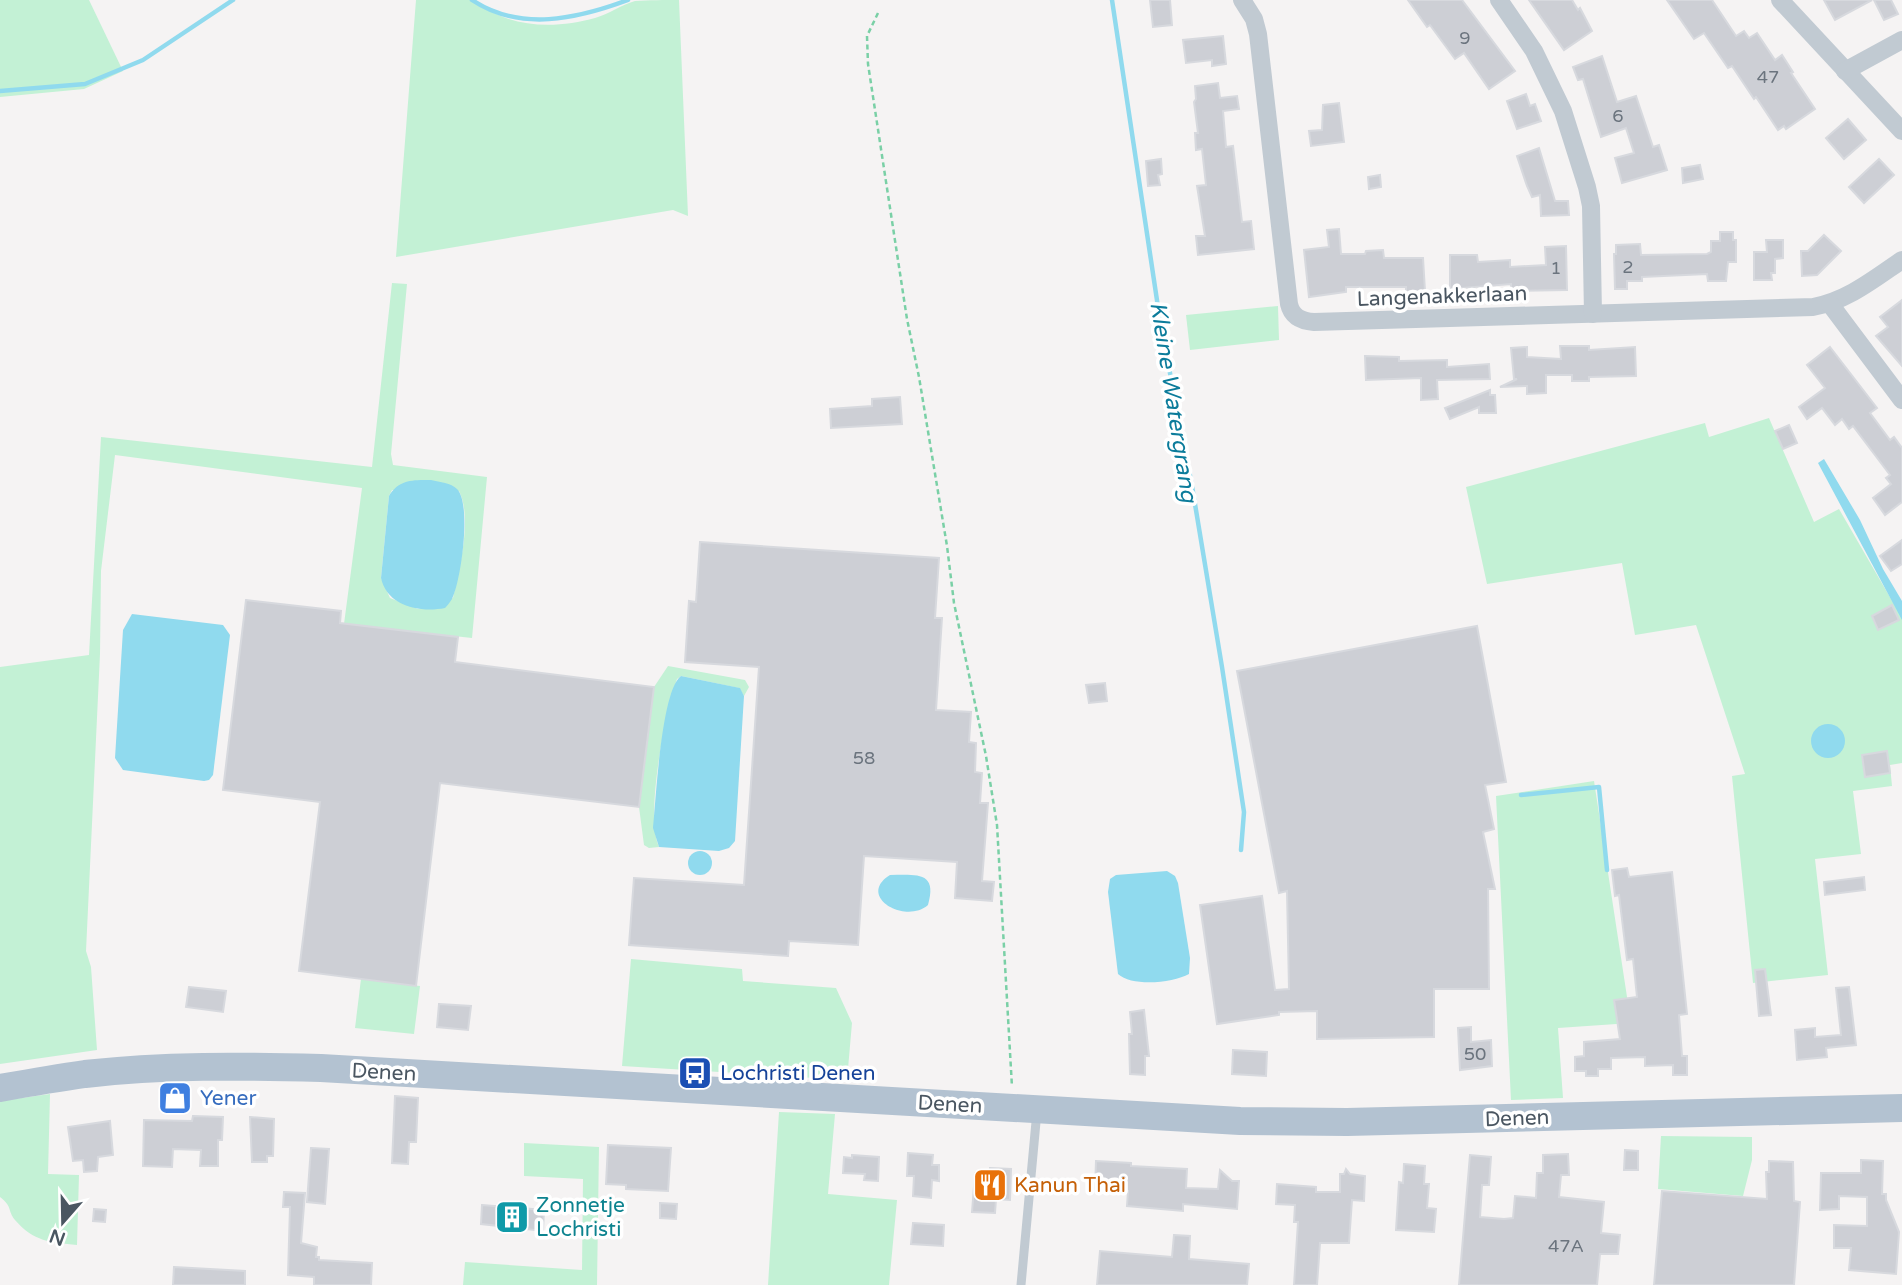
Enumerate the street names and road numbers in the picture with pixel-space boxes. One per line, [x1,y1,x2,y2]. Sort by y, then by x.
street label: Langenakkerlaan [1356,281,1528,312]
street label: Denen [351,1058,417,1087]
street label: Denen [917,1090,983,1119]
street label: Denen [1484,1105,1550,1132]

